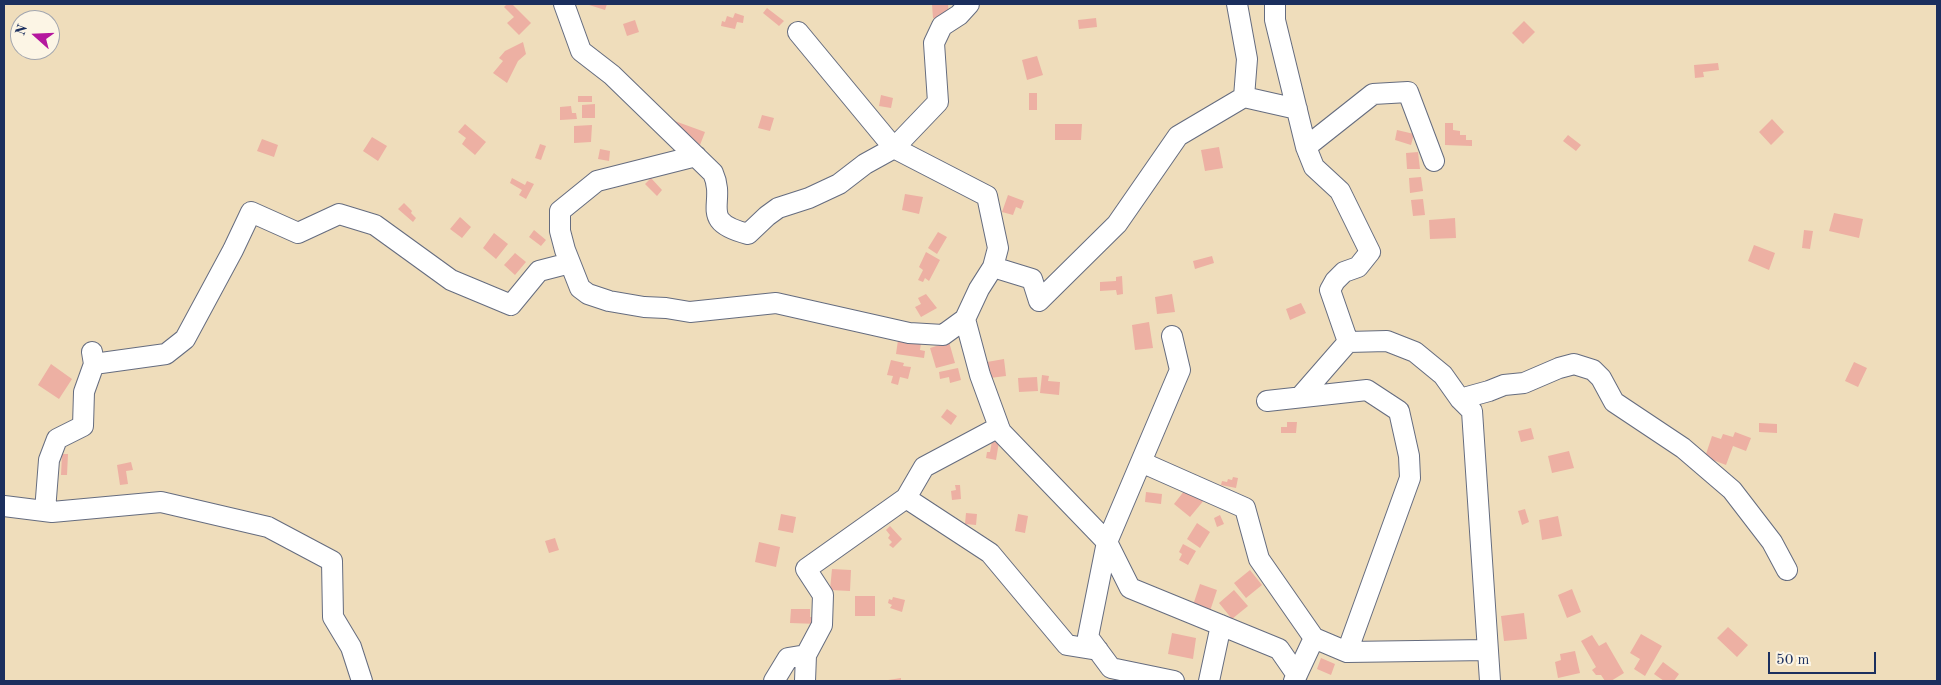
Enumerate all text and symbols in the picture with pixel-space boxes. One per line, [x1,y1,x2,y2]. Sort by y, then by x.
north arrow [10,10,60,60]
text: N [13,23,30,38]
scale bar [1771,642,1878,674]
text: 50 m [1776,653,1810,668]

